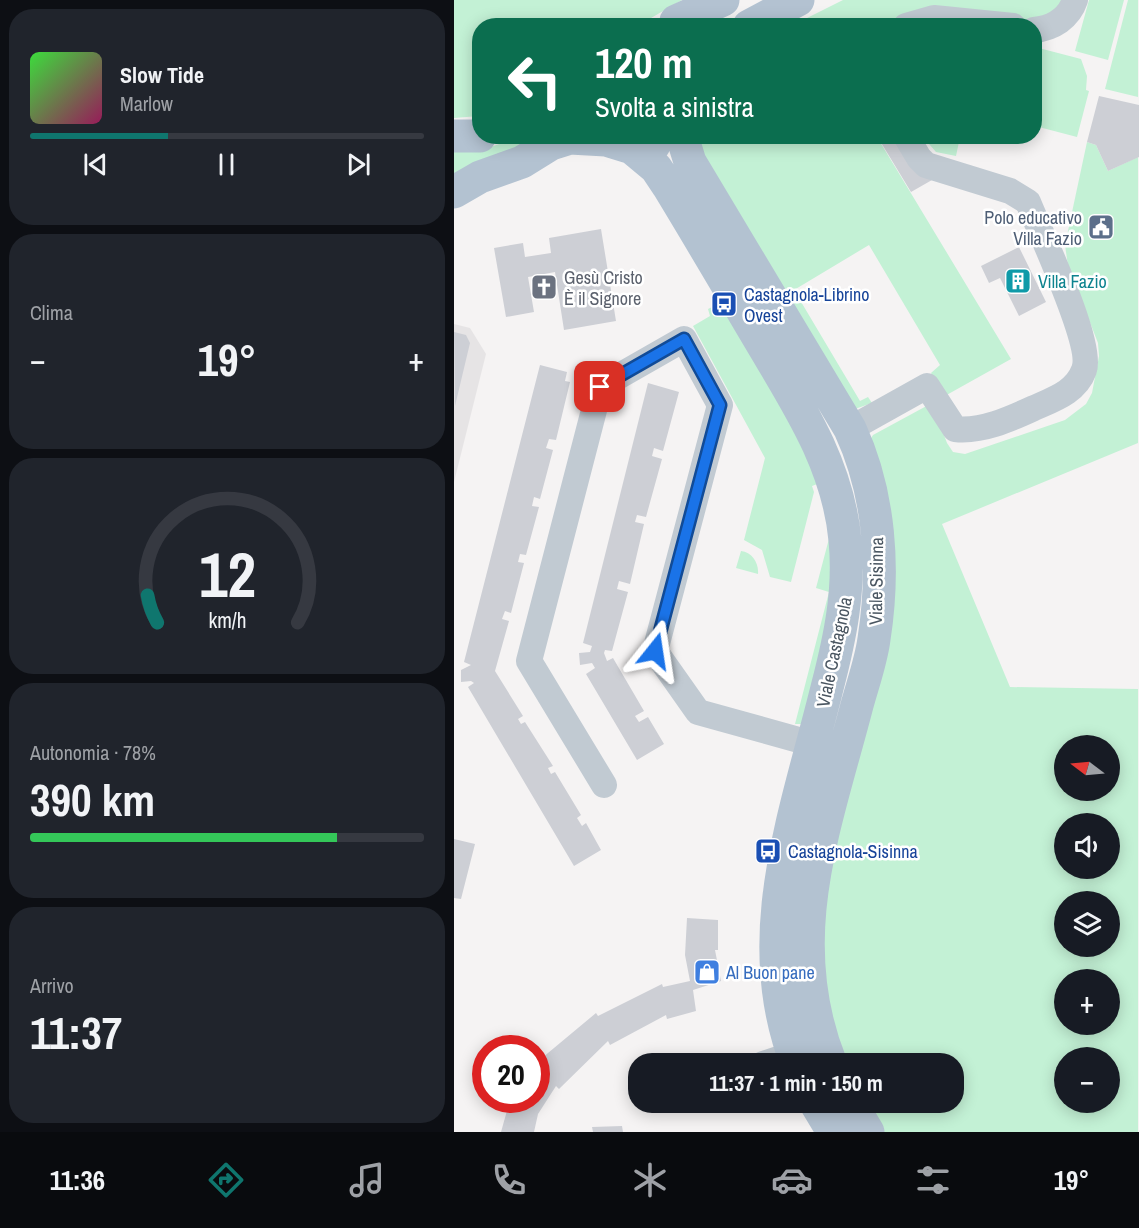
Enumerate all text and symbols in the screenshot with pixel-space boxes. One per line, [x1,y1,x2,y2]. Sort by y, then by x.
text: 120 m [595,35,693,91]
icon: left [496,42,574,120]
text: Slow Tide [120,60,204,90]
text: Svolta a sinistra [595,89,754,125]
text: Marlow [120,90,173,117]
icon: previous [79,148,112,181]
icon: pause [210,148,243,181]
icon: next [342,148,375,181]
place label: Polo educativo Villa Fazio [984,205,1082,251]
public building icon: Polo educativo Villa Fazio [1086,212,1116,242]
place label: Gesù Cristo È il Signore [564,265,643,311]
building icon: Villa Fazio [1003,266,1033,296]
place label: Villa Fazio [1038,269,1107,294]
church icon: Gesù Cristo È il Signore [529,272,559,302]
place label: Castagnola-Librino Ovest [744,282,870,328]
bus stop icon: Castagnola-Librino Ovest [709,289,739,319]
text: Clima [30,299,73,326]
text: 19° [197,329,257,390]
text: − [30,337,46,381]
text: + [408,337,424,381]
pin [574,361,625,412]
icon: arrive [583,370,616,403]
text: 12 [199,532,255,616]
street label: Viale Sisinna [863,537,889,625]
street label: Viale Castagnola [810,595,858,709]
text: km/h [208,606,246,635]
position arrow [623,619,687,683]
north arrow [1054,735,1120,801]
map controls [1054,735,1120,1113]
text: Autonomia · 78% [30,739,156,766]
text: 390 km [30,769,155,830]
button: sound [1054,813,1120,879]
bus stop icon: Castagnola-Sisinna [753,836,783,866]
place label: Castagnola-Sisinna [788,839,918,864]
button: layers [1054,891,1120,957]
shop icon: Al Buon pane [692,957,722,987]
place label: Al Buon pane [725,960,815,985]
button: + [1054,969,1120,1035]
text: Arrivo [30,972,74,999]
text: 11:37 [30,1002,122,1063]
speed limit sign: 20 [472,1035,550,1113]
button: − [1054,1047,1120,1113]
text: 11:37 · 1 min · 150 m [709,1068,883,1098]
icon: directions [205,1159,247,1201]
icon: music [346,1159,388,1201]
icon: phone [488,1159,530,1201]
icon: climate [629,1159,671,1201]
icon: car [771,1159,813,1201]
icon: filters [912,1159,954,1201]
text: 11:36 [50,1162,105,1198]
text: 19° [1054,1162,1089,1198]

